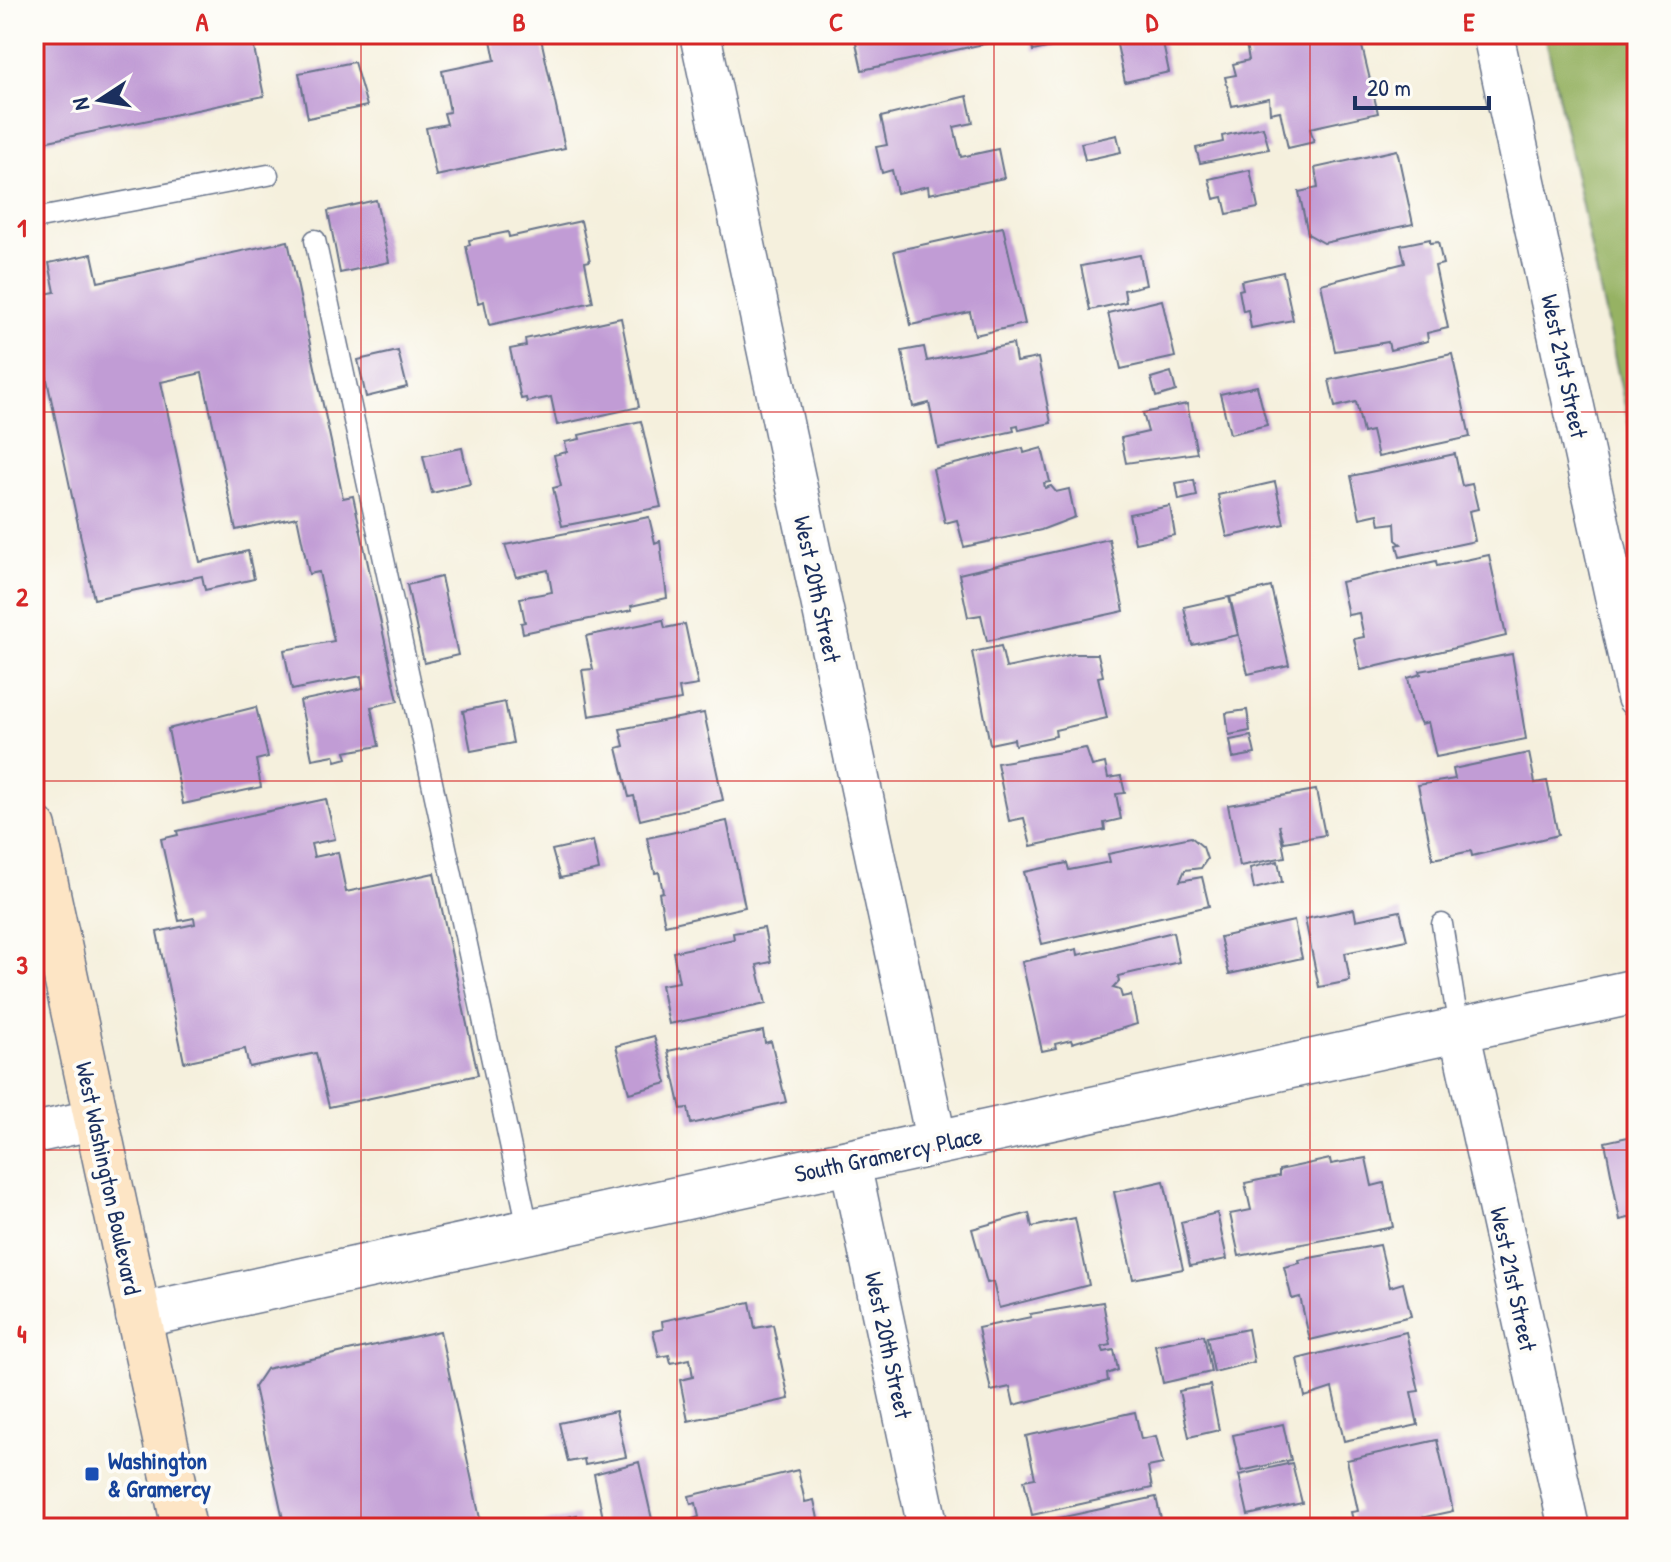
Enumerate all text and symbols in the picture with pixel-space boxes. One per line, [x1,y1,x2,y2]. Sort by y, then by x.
text: A [196,4,209,39]
text: B [512,4,526,39]
text: C [829,4,843,39]
text: D [1146,4,1159,39]
text: E [1463,4,1475,39]
north arrow [60,60,140,140]
scale bar [1355,60,1489,110]
text: 20 m [1367,71,1411,103]
text: N [64,95,96,113]
text: 1 [17,210,27,245]
street label: West 21st Street [1534,291,1596,442]
street label: West 20th Street [787,513,849,666]
text: 2 [16,579,29,614]
text: 3 [16,947,28,982]
street label: West Washington Boulevard [69,1059,149,1297]
street label: South Gramercy Place [791,1118,985,1189]
street label: West 21st Street [1483,1204,1545,1355]
street label: West 20th Street [858,1269,920,1422]
text: 4 [17,1316,27,1351]
place label: Washington & Gramercy [108,1444,211,1505]
marker: Washington & Gramercy [83,1465,101,1483]

